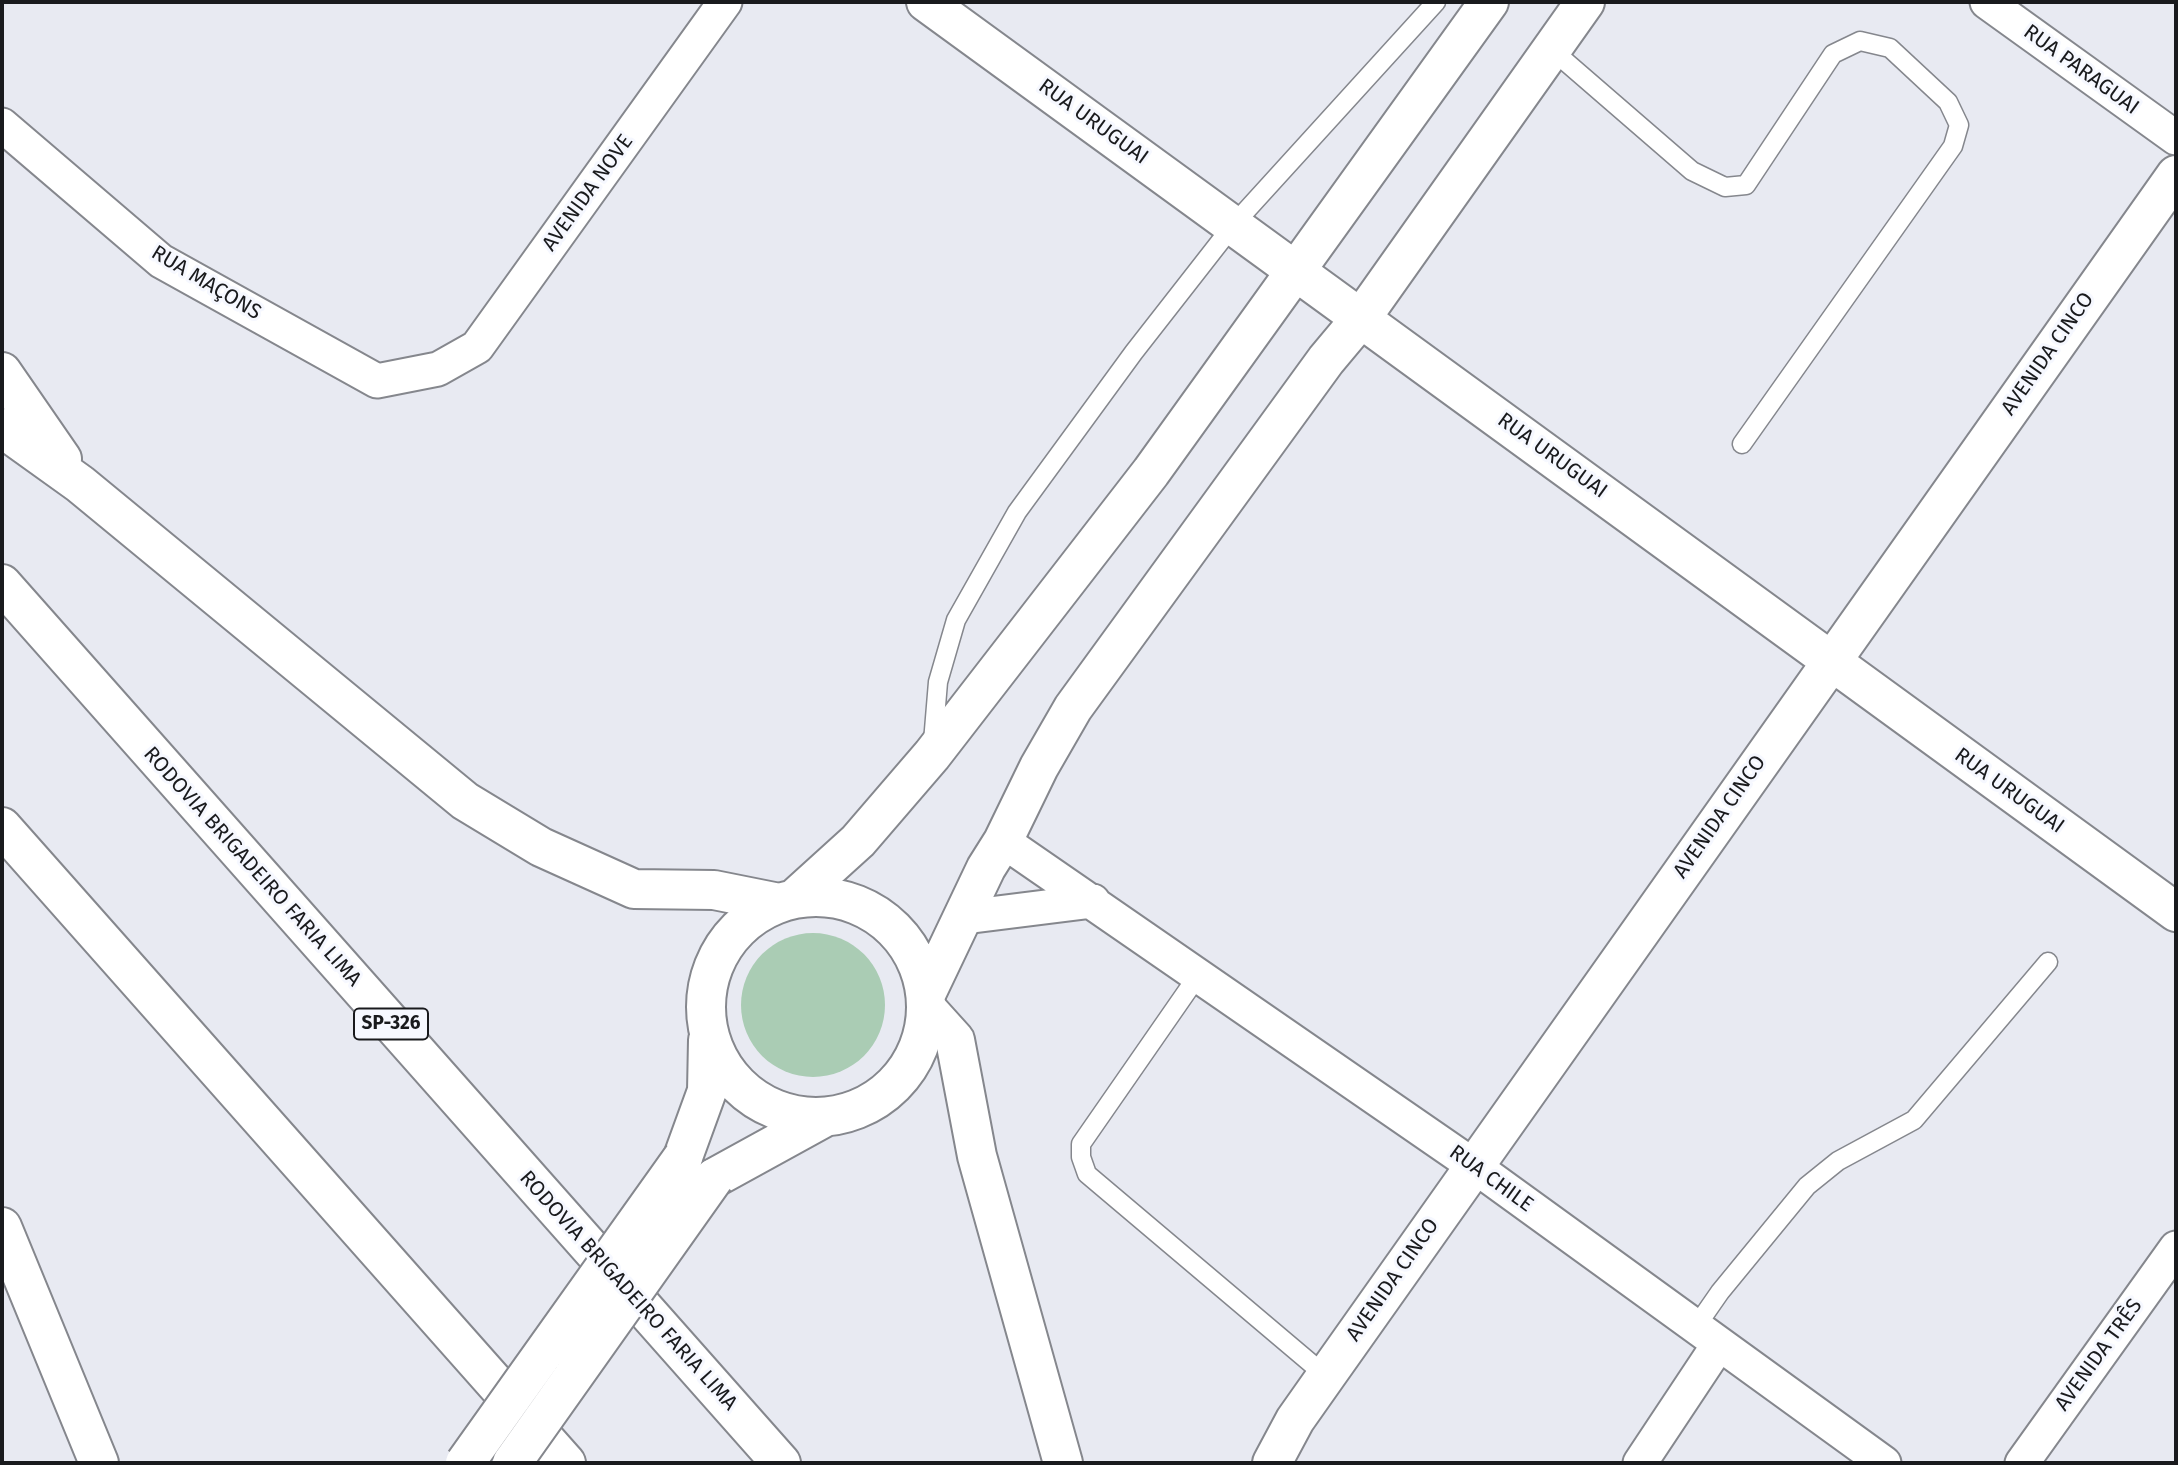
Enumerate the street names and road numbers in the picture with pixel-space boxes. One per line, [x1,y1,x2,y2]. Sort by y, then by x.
street label: RUA PARAGUAI [2018,20,2144,120]
street label: RUA URUGUAI [1033,74,1153,170]
street label: AVENIDA NOVE [537,130,639,256]
street label: RUA MAÇONS [147,240,265,326]
street label: AVENIDA CINCO [1996,288,2100,420]
street label: RUA URUGUAI [1492,408,1612,504]
street label: RODOVIA BRIGADEIRO FARIA LIMA [138,742,366,992]
street label: RUA URUGUAI [1949,743,2069,839]
street label: AVENIDA CINCO [1668,751,1772,883]
road number: SP-326 [354,1008,428,1040]
street label: RUA CHILE [1444,1140,1538,1218]
street label: RODOVIA BRIGADEIRO FARIA LIMA [514,1166,742,1416]
street label: AVENIDA CINCO [1341,1214,1445,1346]
street label: AVENIDA TRÊS [2050,1294,2148,1416]

